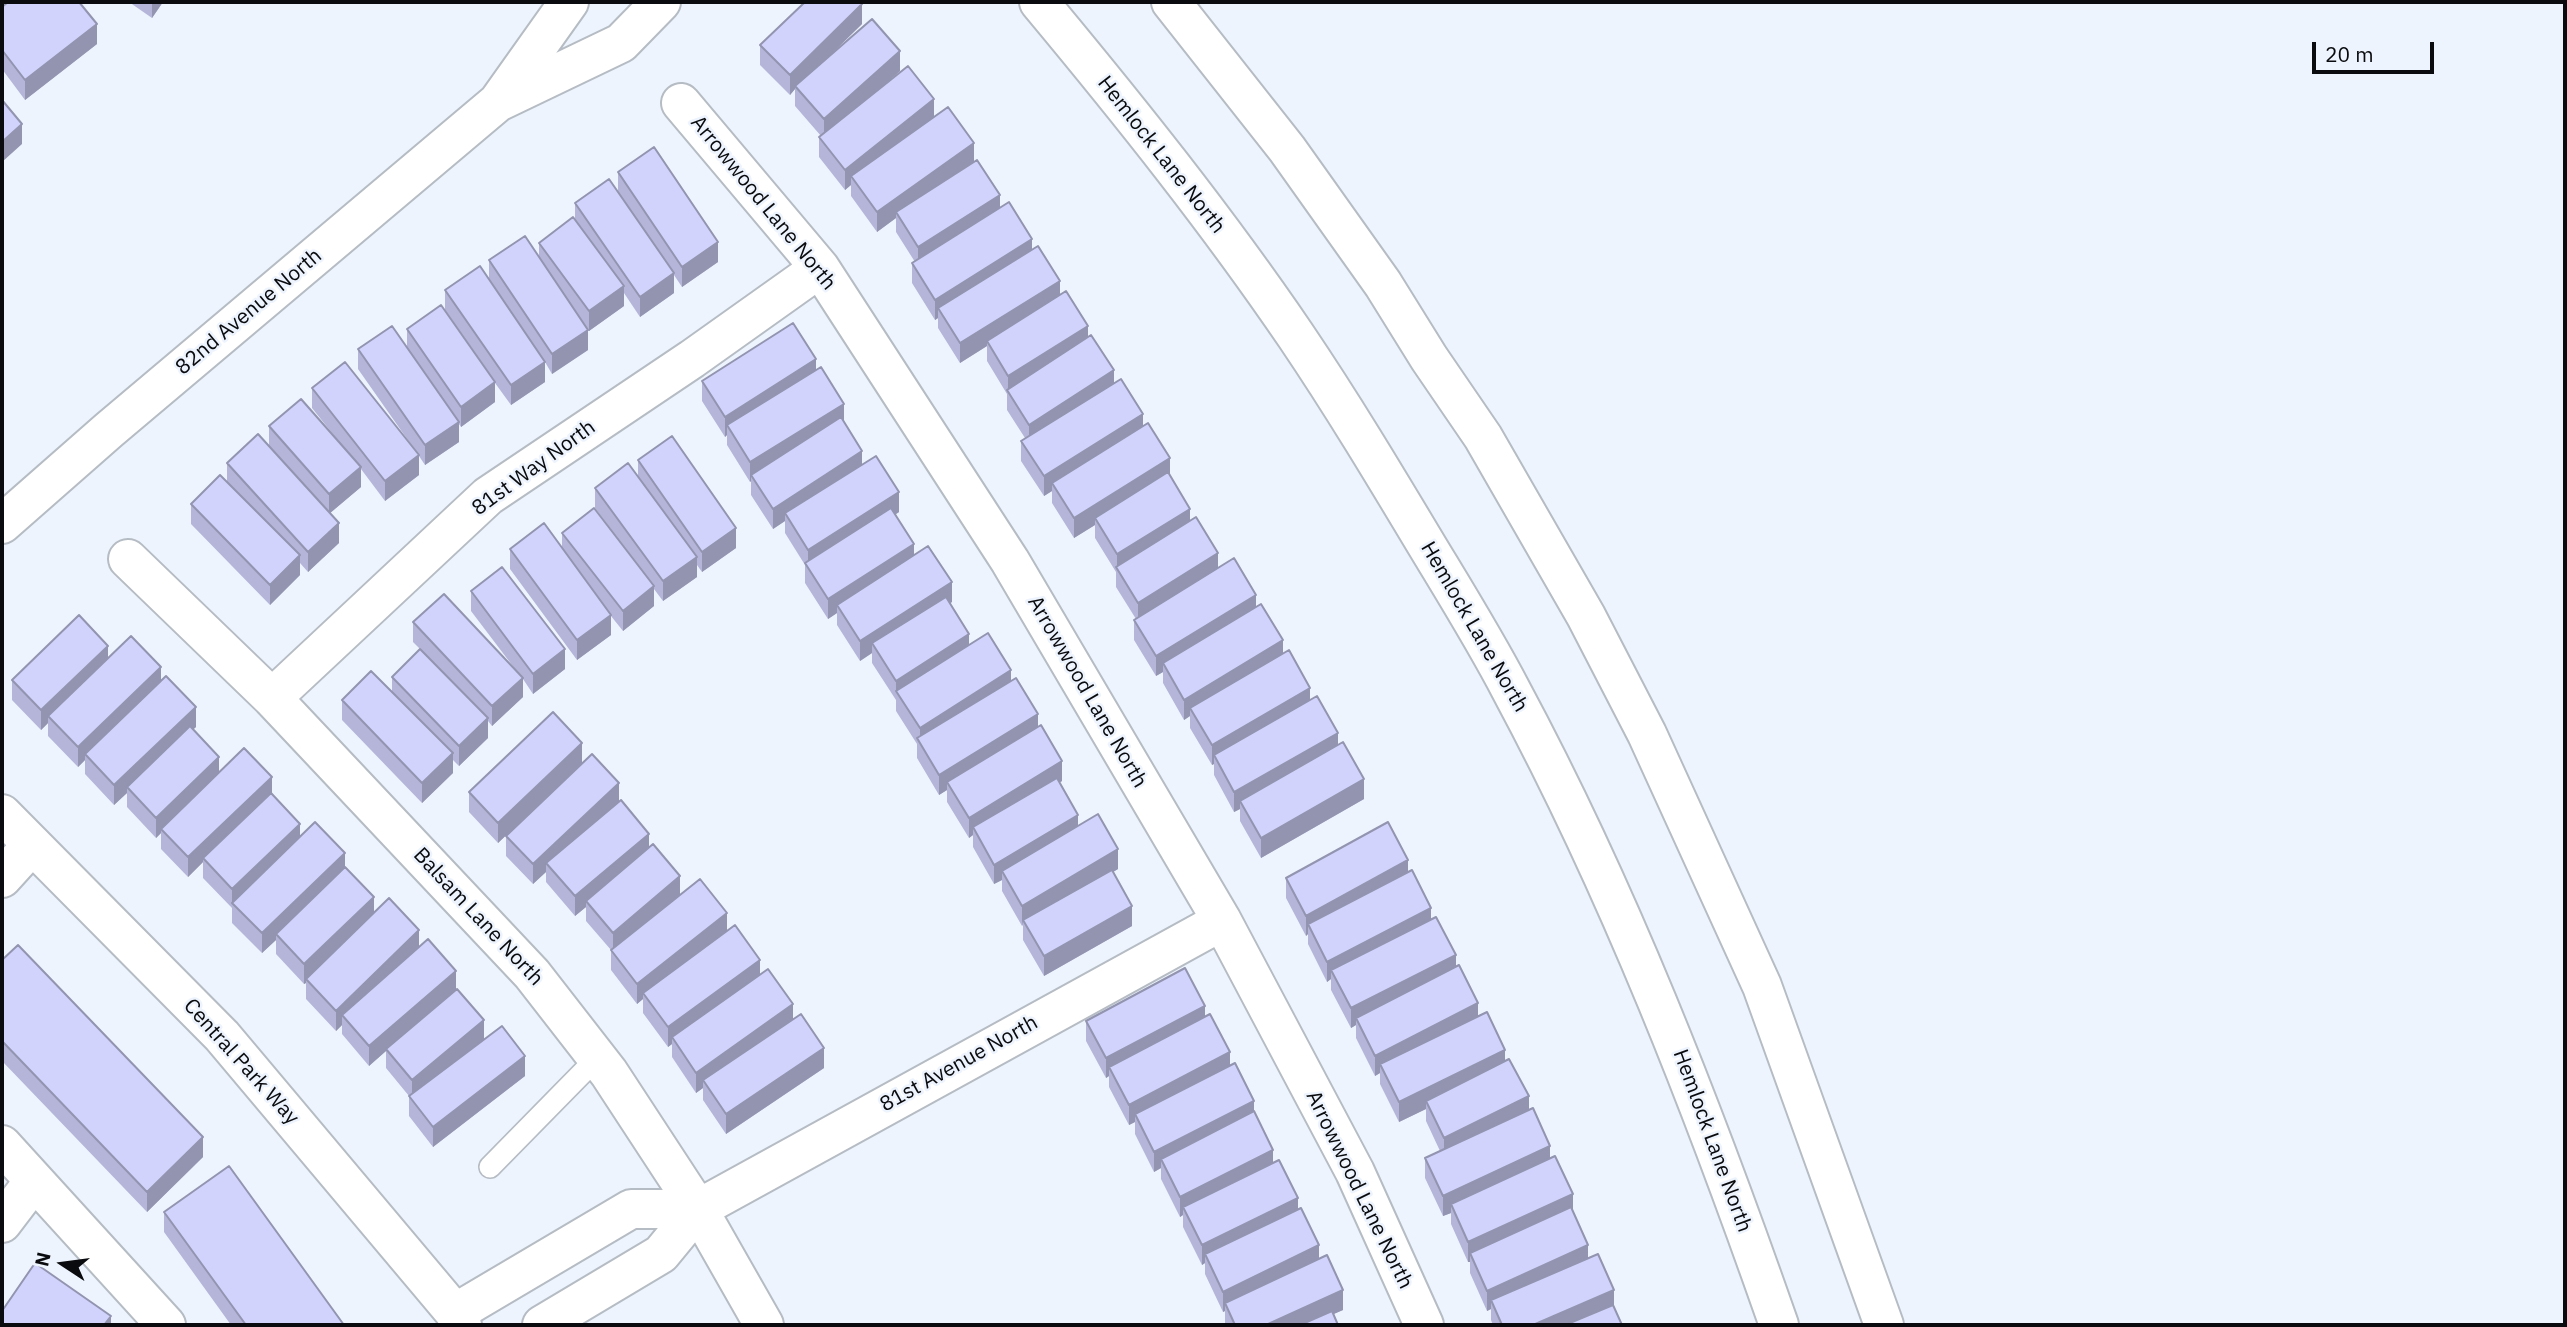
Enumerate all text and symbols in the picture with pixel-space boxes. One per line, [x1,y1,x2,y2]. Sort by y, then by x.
scale bar [2315,28,2438,72]
text: 20 m [2325,40,2374,68]
street label: Hemlock Lane North [1092,71,1230,239]
street label: Arrowwood Lane North [685,111,841,295]
street label: 82nd Avenue North [171,244,327,380]
street label: 81st Way North [467,415,601,521]
street label: Hemlock Lane North [1415,537,1533,717]
street label: Arrowwood Lane North [1022,592,1152,792]
street label: Balsam Lane North [408,843,548,991]
street label: Central Park Way [178,994,304,1130]
street label: 81st Avenue North [876,1010,1042,1118]
street label: Hemlock Lane North [1667,1046,1757,1236]
street label: Arrowwood Lane North [1300,1087,1418,1293]
north arrow [28,1229,98,1299]
text: N [29,1250,56,1269]

